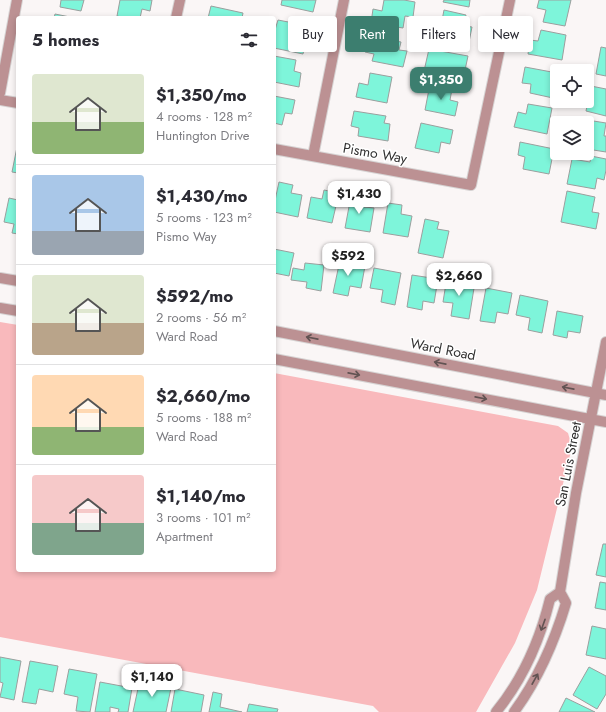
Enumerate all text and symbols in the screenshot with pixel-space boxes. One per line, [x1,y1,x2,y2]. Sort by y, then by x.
chip: Buy [288,16,337,52]
chip: Rent [345,16,399,52]
chip: Filters [407,16,470,52]
chip: New [478,16,533,52]
text: 5 homes [32,28,99,52]
icon: filters [238,29,260,51]
map controls [550,64,594,160]
button: locate [550,64,594,108]
pin: $1,350 [408,67,474,101]
text: $1,350 [419,70,463,89]
text: $1,350/mo [156,83,247,107]
icon: home [64,90,112,138]
text: 4 rooms · 128 m² [156,107,252,126]
button: layers [550,116,594,160]
text: Huntington Drive [156,126,250,145]
street label: Pismo Way [341,138,410,169]
pin: $1,430 [326,181,392,215]
text: $1,430/mo [156,184,248,208]
text: $1,430 [337,184,381,203]
icon: home [64,191,112,239]
text: 5 rooms · 123 m² [156,208,252,227]
text: Pismo Way [156,227,216,246]
pin: $592 [324,243,372,277]
text: $592 [331,246,365,265]
pin: $2,660 [426,263,492,297]
text: $2,660 [436,266,482,285]
text: $592/mo [156,284,233,308]
icon: home [64,291,112,339]
text: 2 rooms · 56 m² [156,308,246,327]
text: Ward Road [156,327,218,346]
street label: Ward Road [409,333,477,365]
one-way arrow [306,334,319,342]
one-way arrow [434,359,447,367]
one-way arrow [347,370,360,378]
text: $2,660/mo [156,384,250,408]
one-way arrow [562,384,575,392]
icon: home [64,391,112,439]
one-way arrow [474,394,487,402]
text: 5 rooms · 188 m² [156,408,251,427]
street label: San Luis Street [550,419,586,508]
text: Ward Road [156,427,218,446]
text: $1,140/mo [156,484,246,508]
icon: home [64,491,112,539]
text: 3 rooms · 101 m² [156,508,251,527]
text: Apartment [156,527,213,546]
one-way arrow [538,619,546,631]
pin: $1,140 [119,664,185,698]
text: $1,140 [130,667,174,686]
one-way arrow [532,673,540,685]

